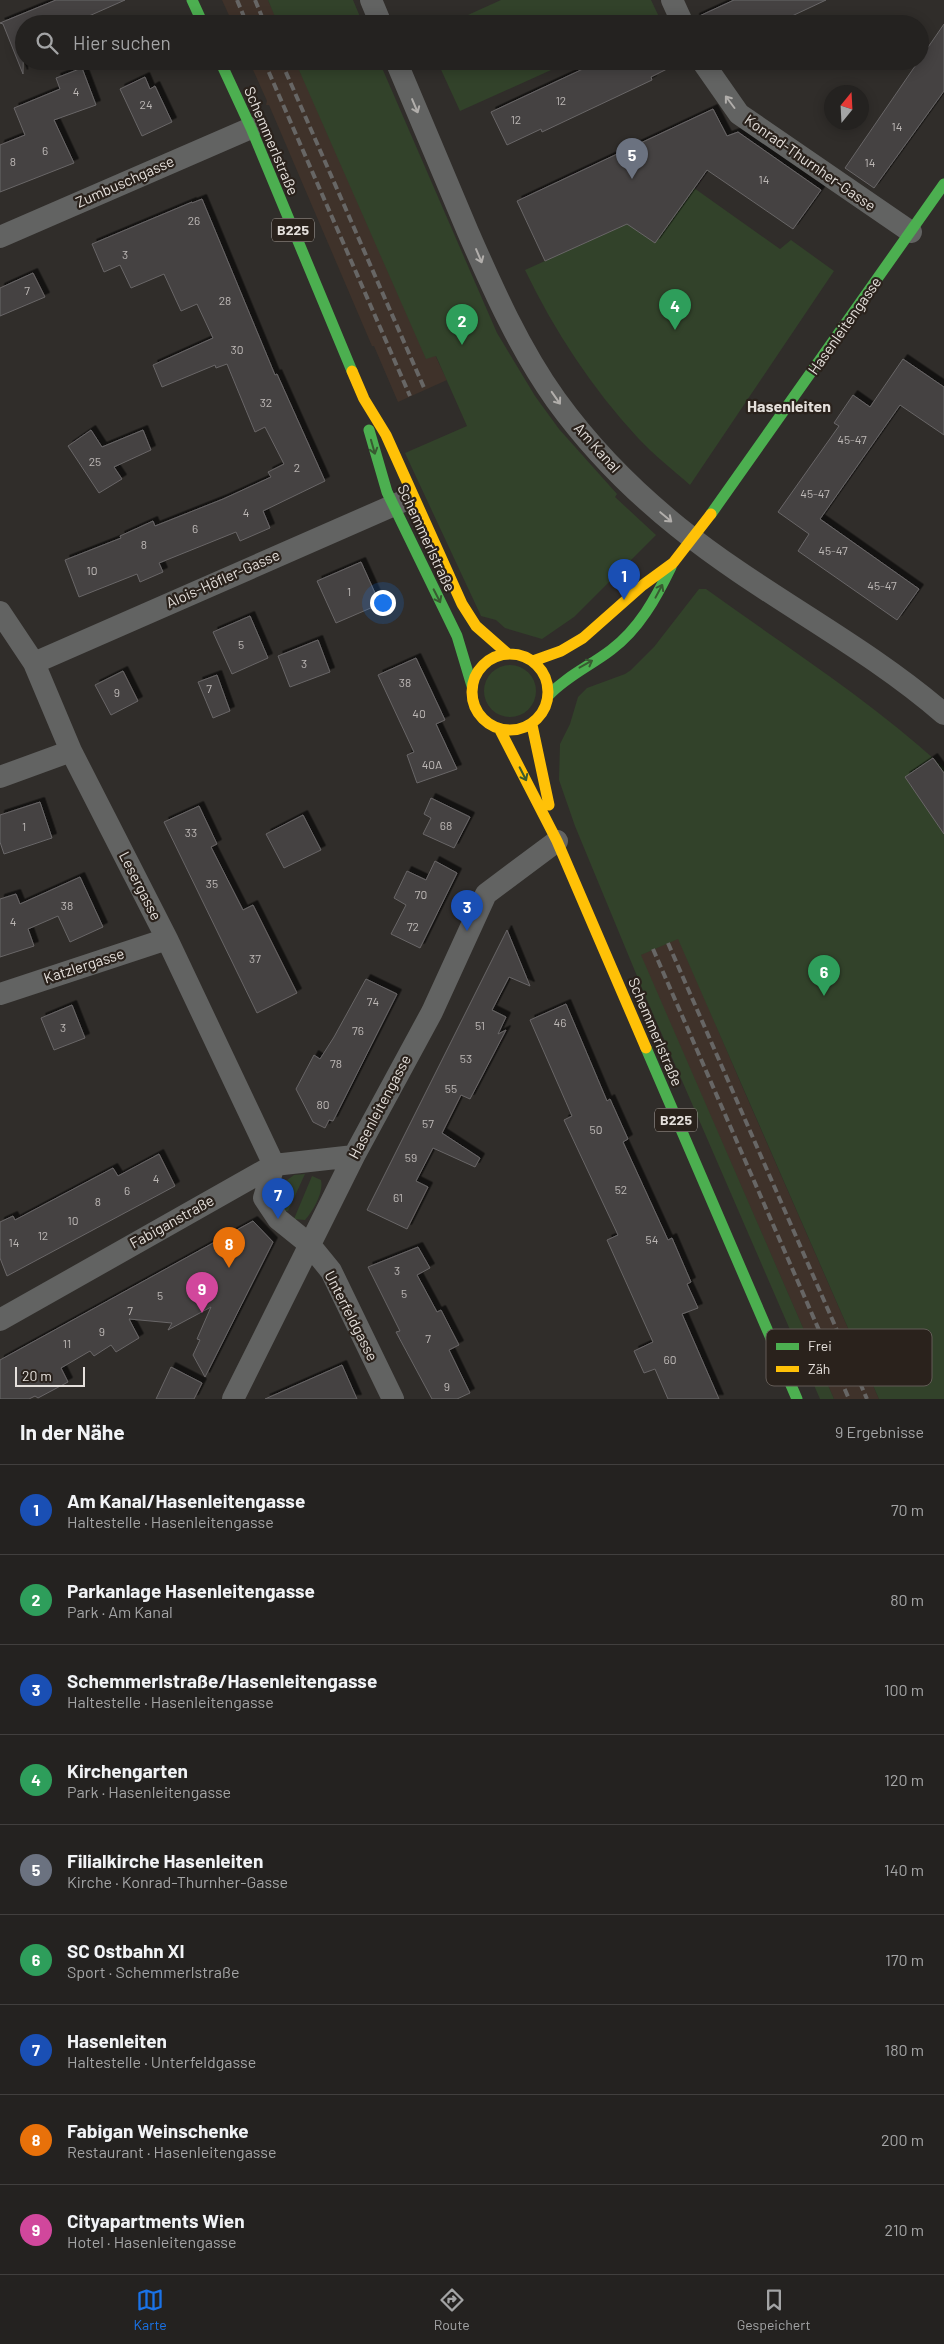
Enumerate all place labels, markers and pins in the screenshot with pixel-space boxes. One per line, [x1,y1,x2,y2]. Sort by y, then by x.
pin: 5 [616,138,648,179]
pin: 4 [659,289,691,330]
pin: 2 [446,304,478,345]
pin: 1 [608,559,640,600]
pin: 3 [451,890,483,931]
pin: 6 [808,955,840,996]
pin: 7 [262,1178,294,1219]
pin: 8 [213,1227,245,1268]
pin: 9 [186,1272,218,1313]

